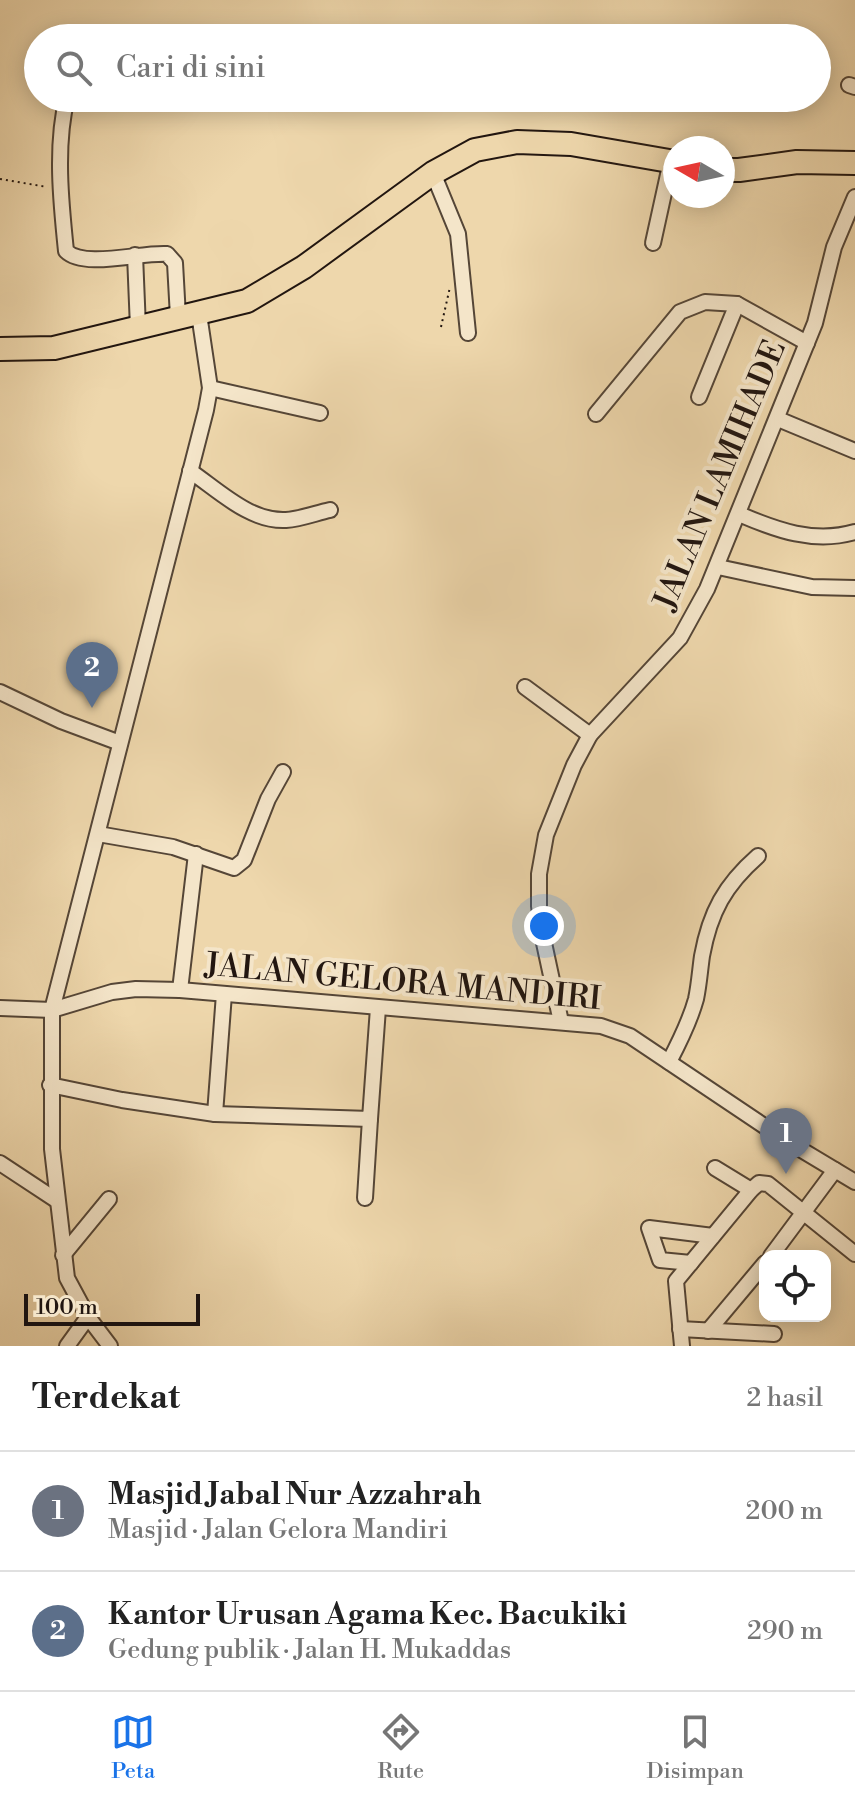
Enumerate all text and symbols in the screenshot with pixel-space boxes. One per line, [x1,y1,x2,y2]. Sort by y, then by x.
search box [24,24,831,112]
icon: search [52,46,96,90]
text: Cari di sini [116,49,265,87]
north arrow [663,136,735,208]
street label: JALAN LAMIHADE [645,334,795,617]
pin: 2 [66,642,118,708]
your location [524,906,564,946]
street label: JALAN GELORA MANDIRI [202,945,603,1019]
pin: 1 [760,1108,812,1174]
map controls [759,1250,831,1322]
button: locate [759,1250,831,1322]
scale bar [24,1290,200,1326]
text: 100 m [36,1294,98,1321]
text: Terdekat [32,1377,180,1419]
text: 2 hasil [747,1382,823,1414]
text: Masjid Jabal Nur Azzahrah [108,1476,482,1514]
text: 1 [52,1495,64,1527]
text: 200 m [746,1495,823,1527]
text: Masjid · Jalan Gelora Mandiri [108,1514,448,1546]
text: Kantor Urusan Agama Kec. Bacukiki [108,1596,627,1634]
text: 2 [50,1615,66,1647]
text: 290 m [747,1615,823,1647]
text: Gedung publik · Jalan H. Mukaddas [108,1634,511,1666]
tab: Peta [111,1710,155,1785]
tab: Rute [378,1710,424,1785]
tab: Disimpan [646,1710,744,1785]

